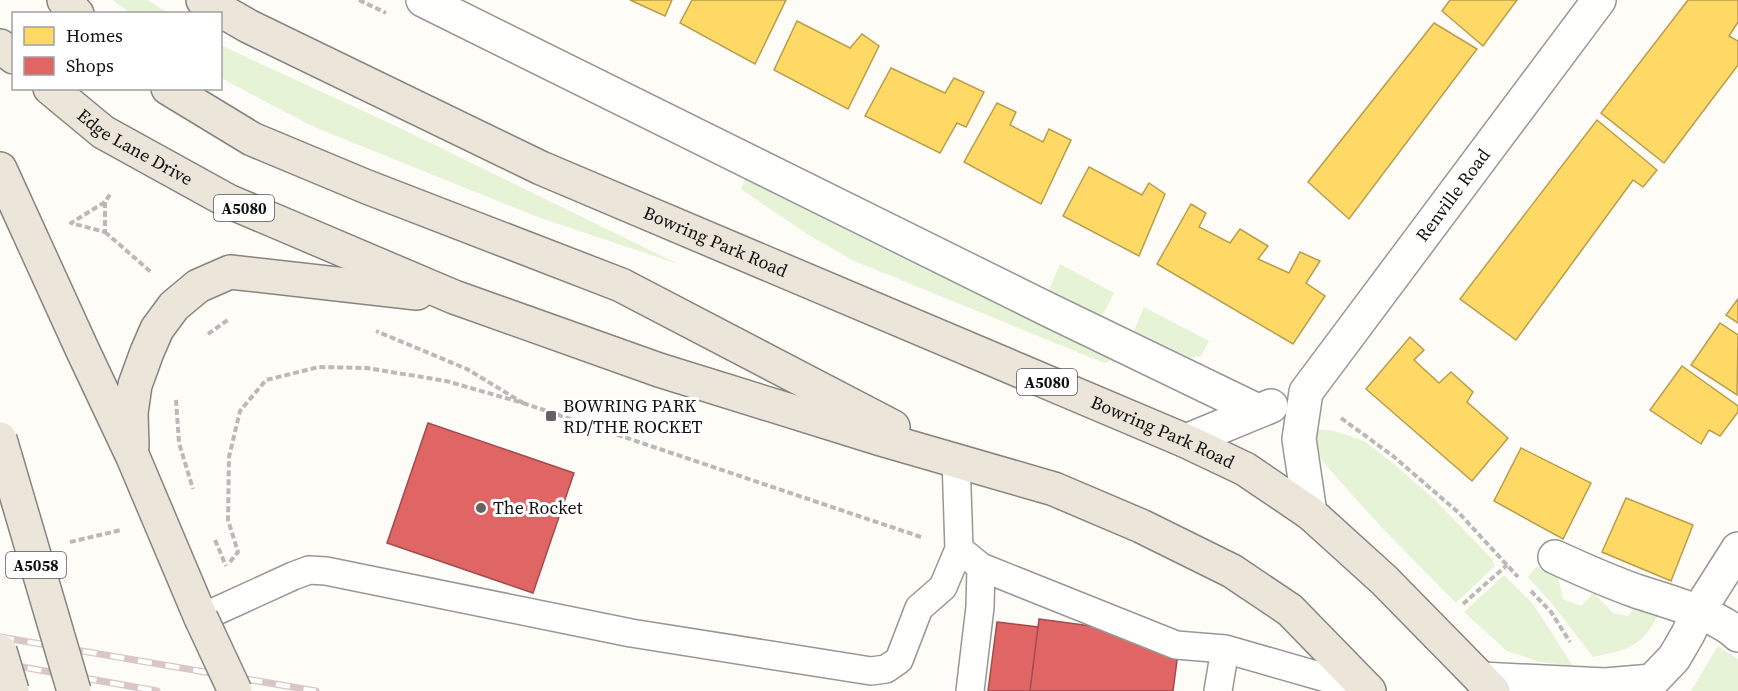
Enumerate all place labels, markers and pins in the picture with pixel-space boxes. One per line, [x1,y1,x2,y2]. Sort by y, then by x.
place label: BOWRING PARK RD/THE ROCKET [563,393,702,439]
marker: BOWRING PARK RD/THE ROCKET [544,409,558,423]
place label: The Rocket [493,495,583,520]
marker: The Rocket [474,501,488,515]

